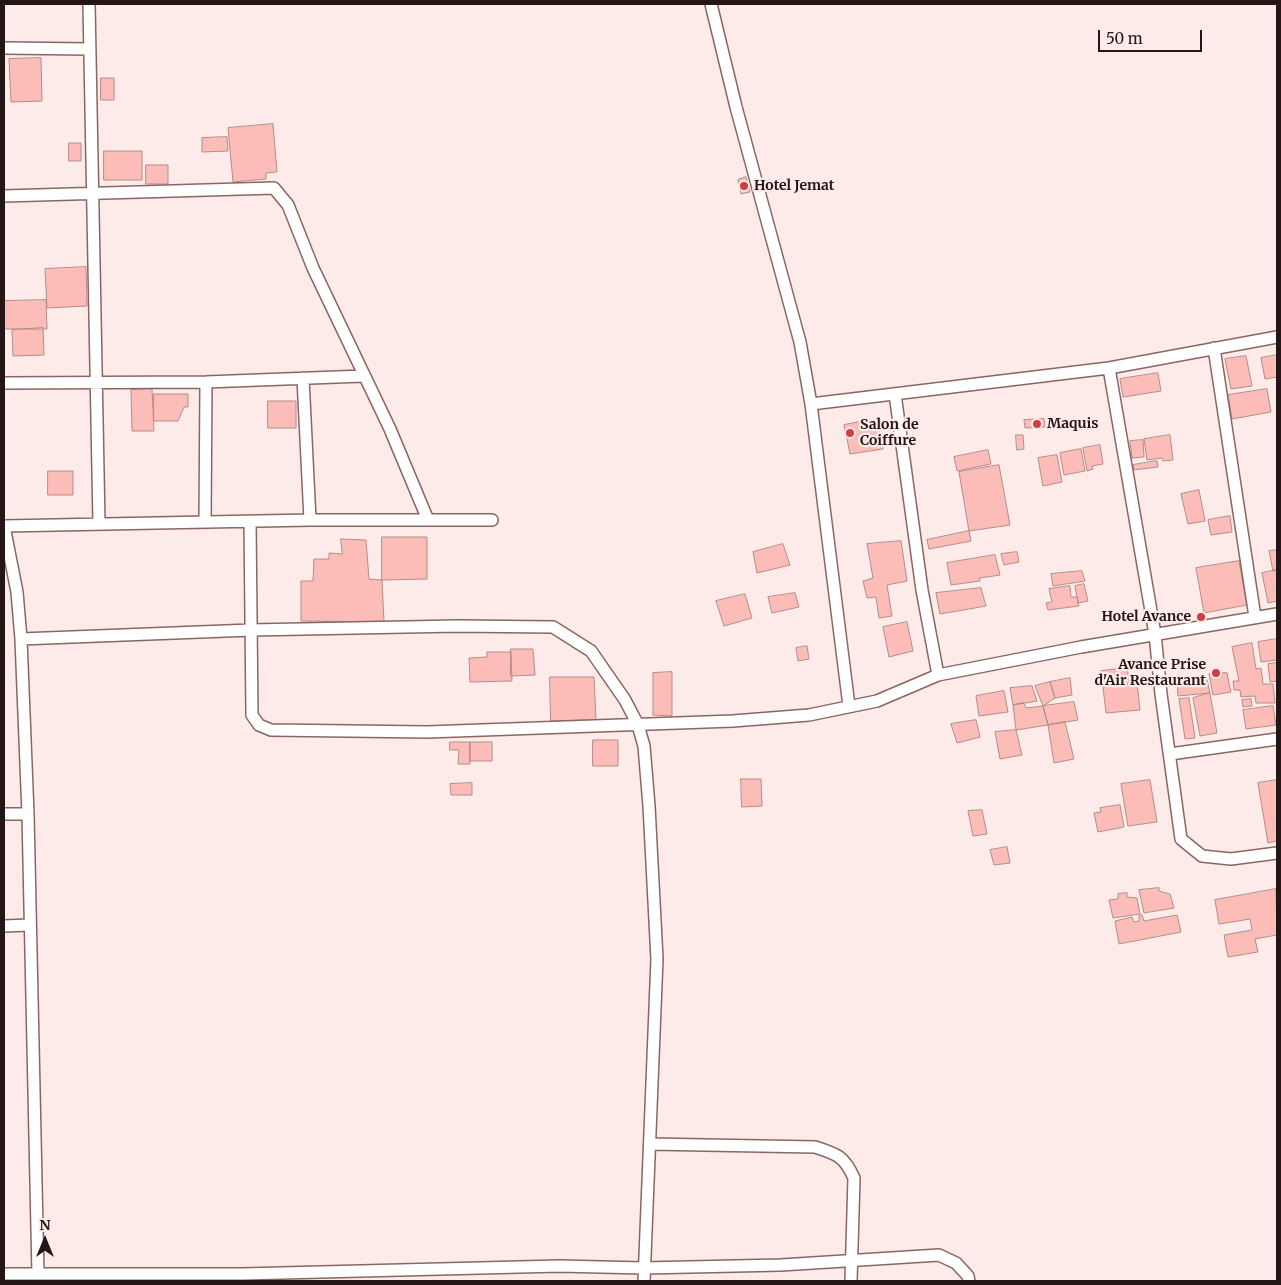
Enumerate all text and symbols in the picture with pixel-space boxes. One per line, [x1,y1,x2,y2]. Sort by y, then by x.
scale bar [1101,20,1205,52]
text: 50 m [1106,29,1143,48]
place label: Hotel Jemat [754,178,834,194]
marker: Hotel Jemat [738,180,750,192]
place label: Maquis [1047,416,1098,432]
place label: Salon de Coiffure [860,417,918,450]
marker: Maquis [1031,418,1043,430]
marker: Salon de Coiffure [844,427,856,439]
place label: Hotel Avance [1101,609,1191,625]
marker: Hotel Avance [1195,611,1207,623]
place label: Avance Prise d'Air Restaurant [1095,657,1206,690]
marker: Avance Prise d'Air Restaurant [1210,667,1222,679]
north arrow [20,1215,70,1265]
text: N [39,1216,51,1234]

